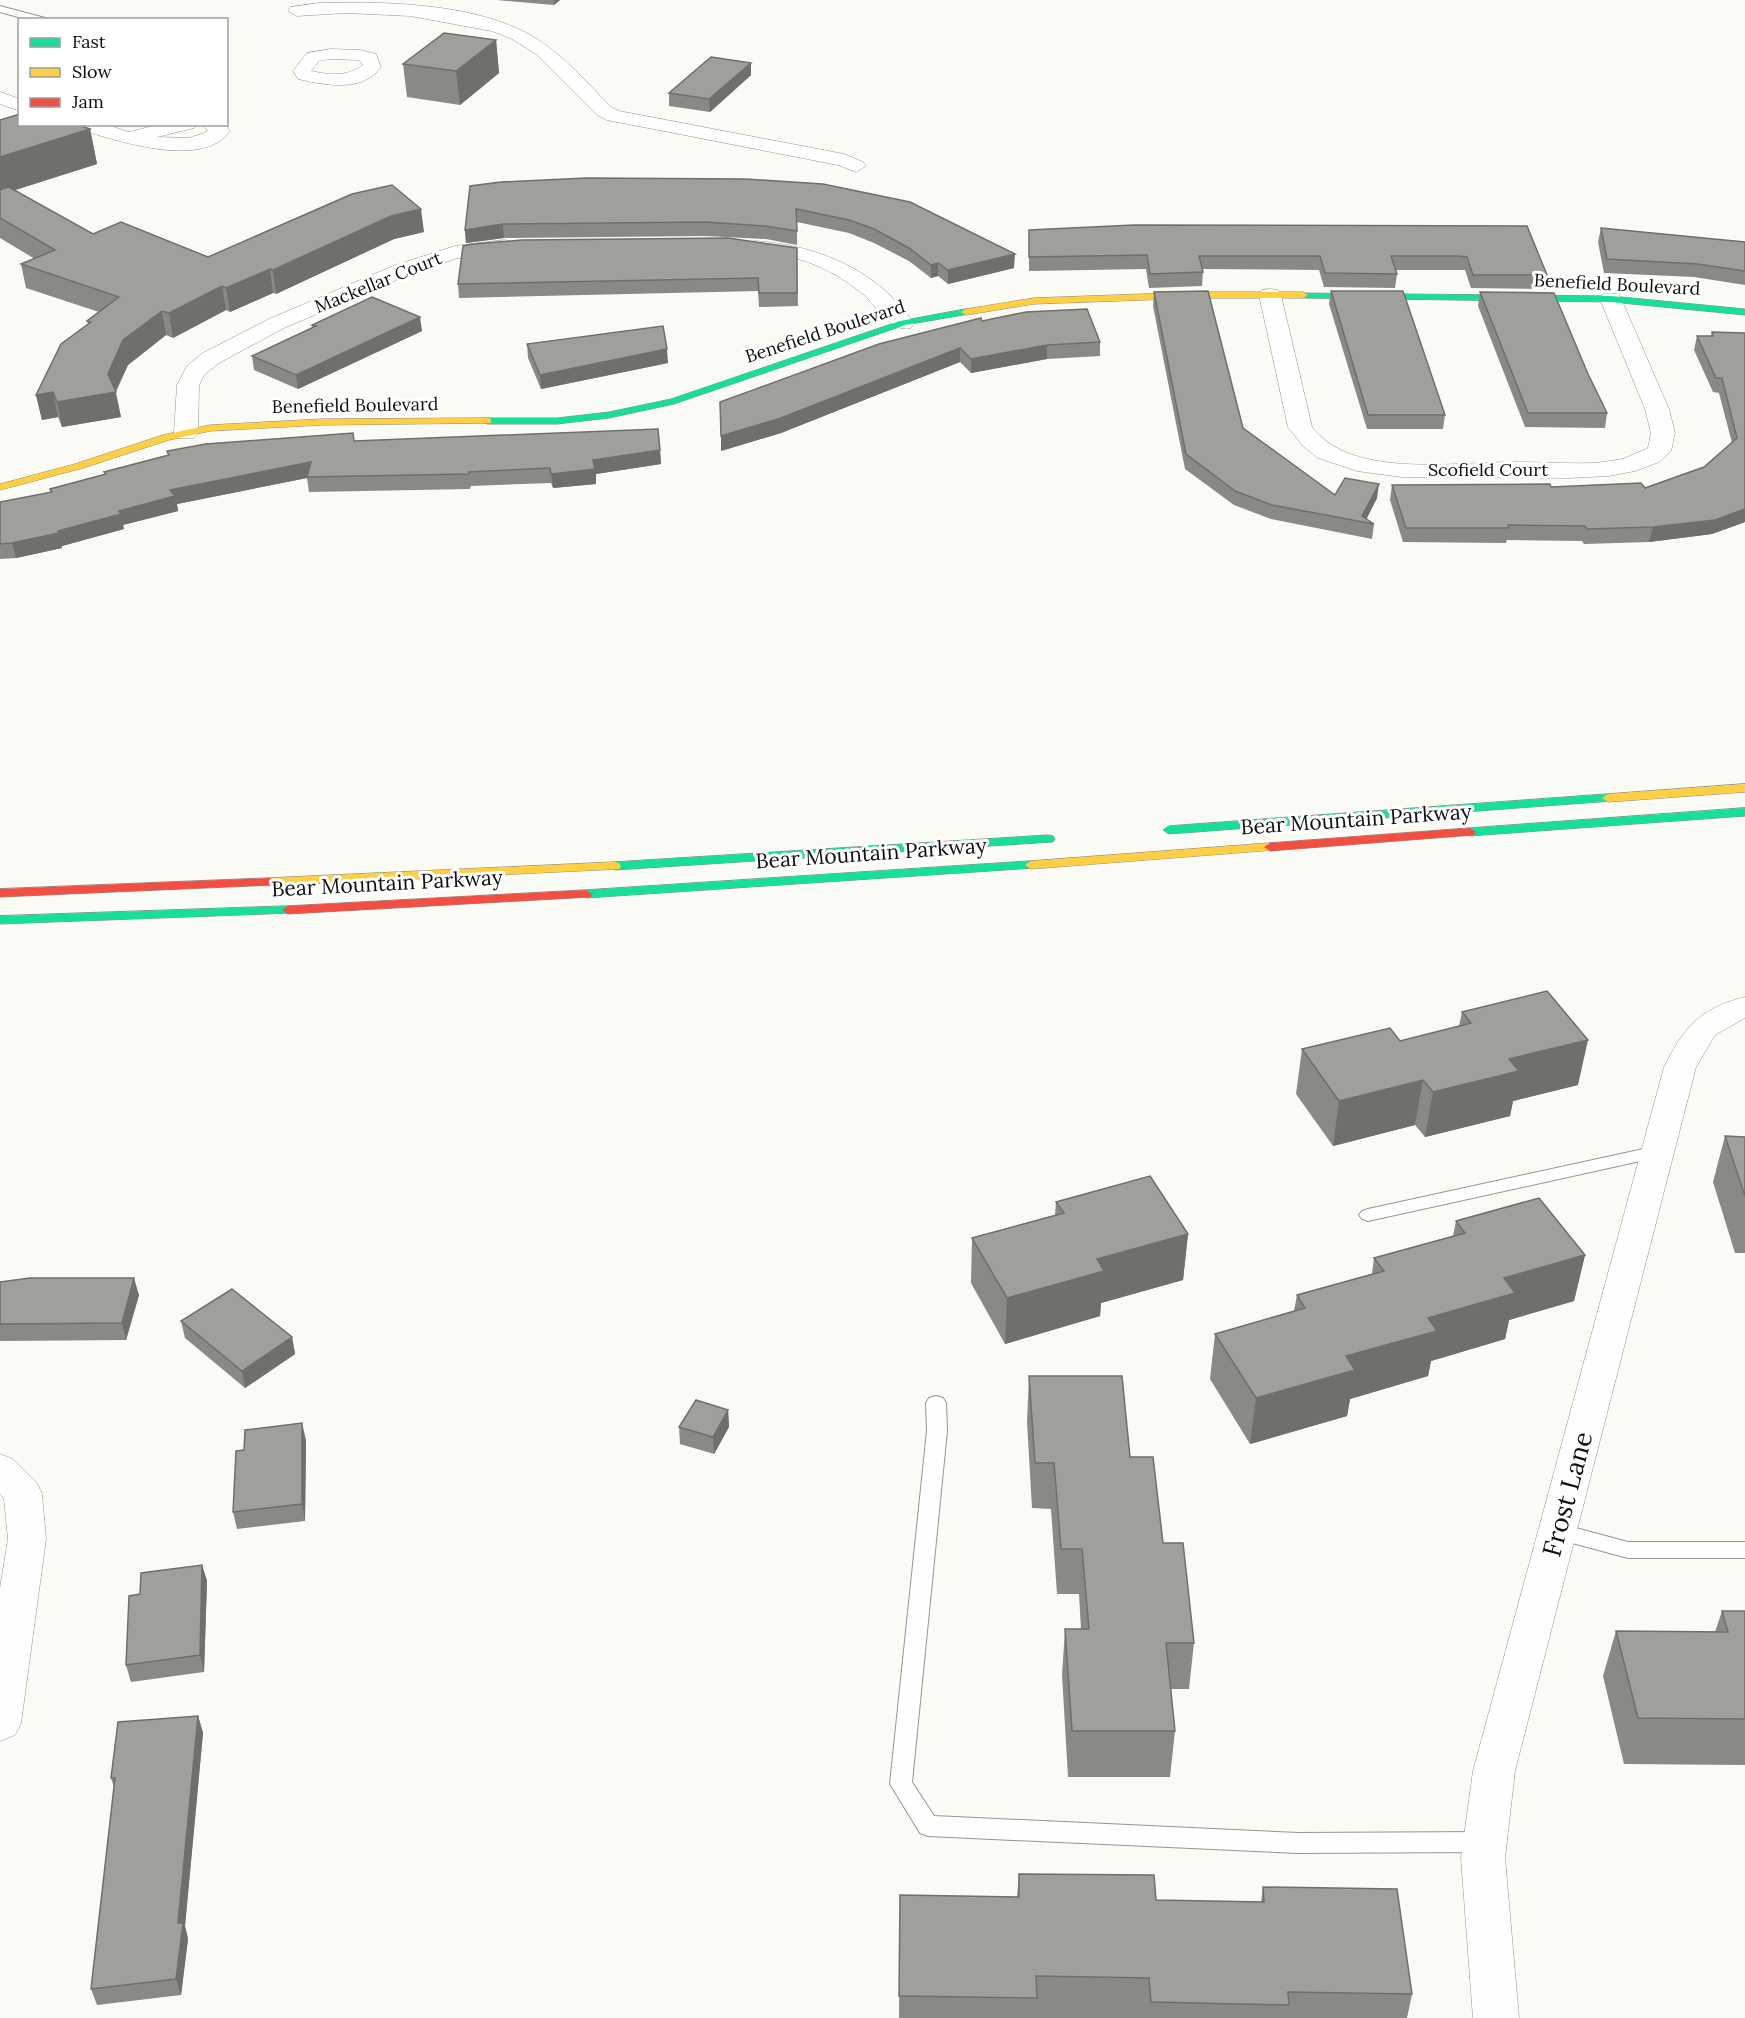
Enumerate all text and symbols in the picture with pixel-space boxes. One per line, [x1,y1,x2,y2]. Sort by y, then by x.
legend [18,18,228,126]
text: Fast [72,30,106,53]
text: Slow [72,60,112,83]
text: Jam [71,90,104,113]
street label: Mackellar Court [311,246,445,318]
street label: Benefield Boulevard [1533,268,1701,300]
street label: Benefield Boulevard [742,294,908,368]
street label: Benefield Boulevard [271,392,439,418]
street label: Scofield Court [1428,458,1548,481]
street label: Bear Mountain Parkway [1240,797,1472,841]
street label: Bear Mountain Parkway [755,831,987,875]
street label: Bear Mountain Parkway [271,863,503,903]
street label: Frost Lane [1534,1428,1600,1560]

